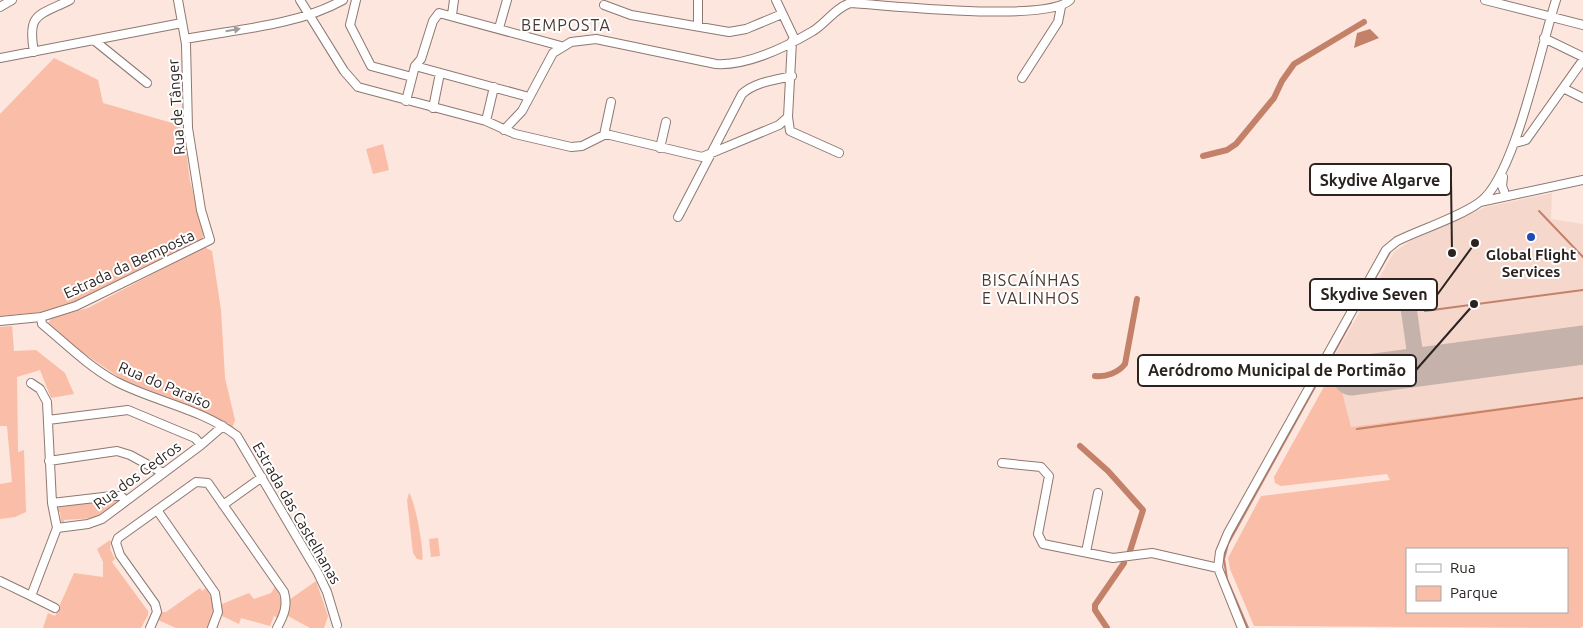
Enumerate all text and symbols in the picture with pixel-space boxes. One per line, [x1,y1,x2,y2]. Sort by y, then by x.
district label: BEMPOSTA [521,16,611,34]
one-way arrow [225,26,241,34]
street label: Rua de Tânger [164,58,188,156]
callout: Skydive Algarve [1310,164,1451,195]
text: Skydive Algarve [1320,171,1440,189]
street label: Estrada da Bemposta [61,226,197,302]
marker: Global Flight Services [1525,231,1537,243]
place label: Global Flight Services [1486,246,1577,280]
district label: BISCAÍNHAS E VALINHOS [982,269,1080,307]
callout: Skydive Seven [1310,279,1437,310]
text: Skydive Seven [1320,285,1428,303]
callout: Aeródromo Municipal de Portimão [1138,355,1416,386]
street label: Rua do Paraíso [116,358,214,412]
text: Aeródromo Municipal de Portimão [1148,361,1406,379]
street label: Rua dos Cedros [90,438,184,512]
street label: Estrada das Castelhanas [249,439,345,587]
legend [1406,548,1568,613]
text: Rua [1450,559,1476,576]
text: Parque [1450,584,1498,601]

